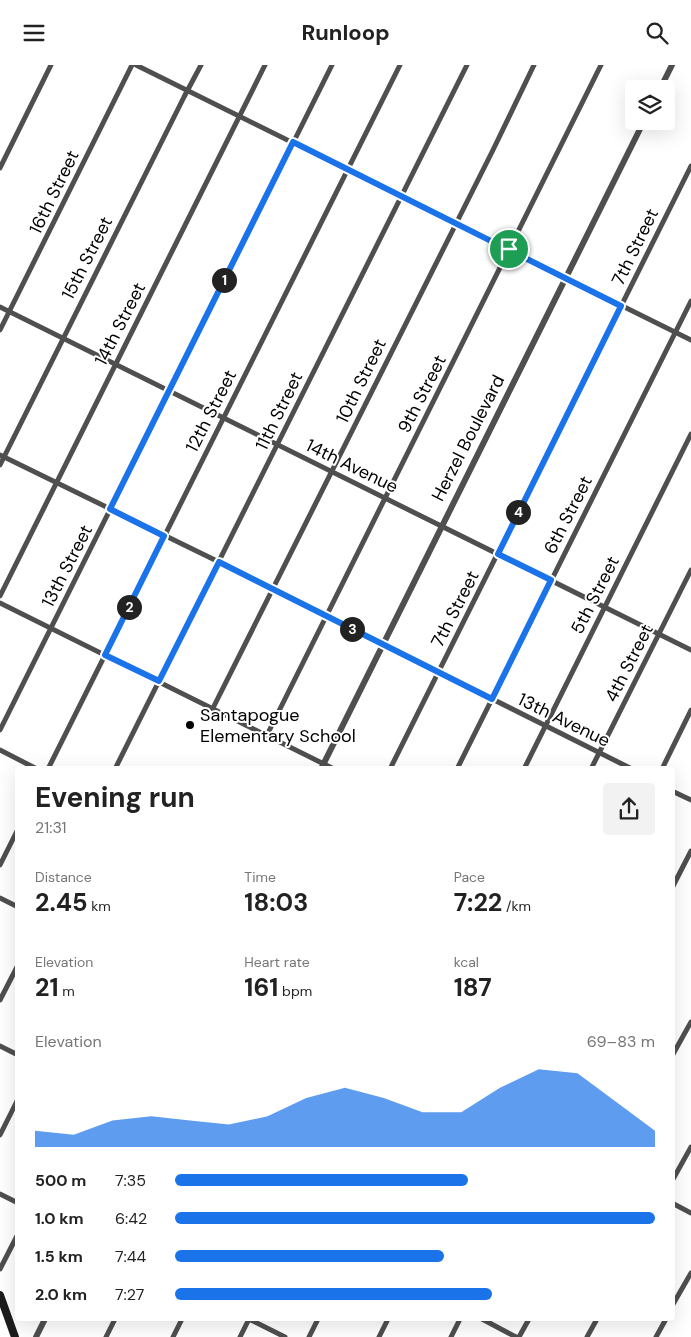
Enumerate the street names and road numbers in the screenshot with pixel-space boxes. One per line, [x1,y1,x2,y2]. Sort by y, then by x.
street label: 16th Street [23,146,85,238]
street label: 7th Street [606,205,664,289]
street label: 15th Street [56,213,118,303]
street label: 14th Street [89,279,151,369]
street label: 10th Street [330,335,392,427]
street label: 9th Street [392,351,452,437]
street label: 12th Street [180,366,242,456]
street label: 11th Street [250,368,308,454]
street label: Herzel Boulevard [426,371,510,505]
street label: 14th Avenue [302,433,402,499]
street label: 6th Street [538,472,598,558]
street label: 13th Street [36,521,98,611]
street label: 5th Street [565,552,625,638]
street label: 7th Street [426,567,484,651]
street label: 4th Street [599,620,659,706]
street label: 13th Avenue [514,687,614,753]

